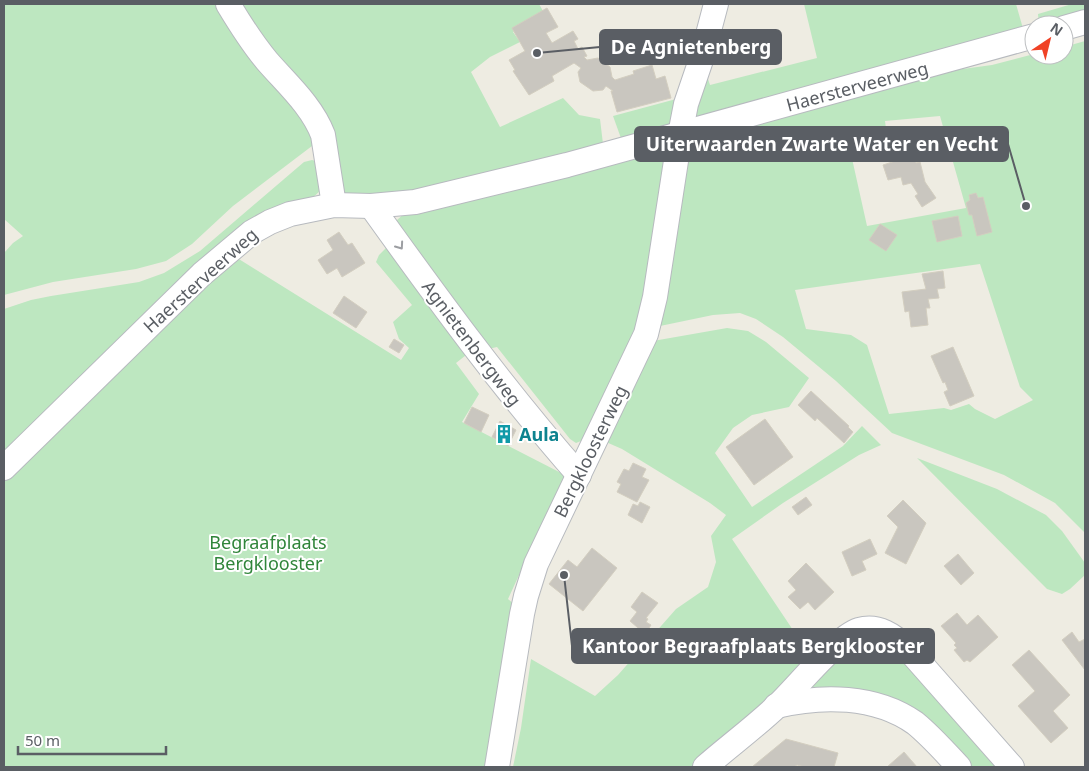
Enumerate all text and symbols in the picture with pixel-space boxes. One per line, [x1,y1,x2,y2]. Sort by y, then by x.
north arrow [1024,15,1074,65]
text: N [1047,18,1067,40]
callout: De Agnietenberg [600,30,781,64]
text: De Agnietenberg [611,34,771,60]
street label: Haersterveerweg [783,56,931,116]
callout: Uiterwaarden Zwarte Water en Vecht [635,127,1008,161]
text: Uiterwaarden Zwarte Water en Vecht [646,131,998,157]
street label: Haersterveerweg [138,222,262,338]
one-way arrow [394,240,403,250]
street label: Agnietenbergweg [417,275,527,411]
street label: Bergkloosterweg [548,381,632,521]
place label: Aula [519,422,559,446]
building icon: Aula [493,423,515,445]
park label: Begraafplaats Bergklooster [209,530,327,575]
callout: Kantoor Begraafplaats Bergklooster [572,629,934,663]
text: Kantoor Begraafplaats Bergklooster [582,633,925,659]
scale bar [18,724,165,756]
text: 50 m [25,730,60,750]

